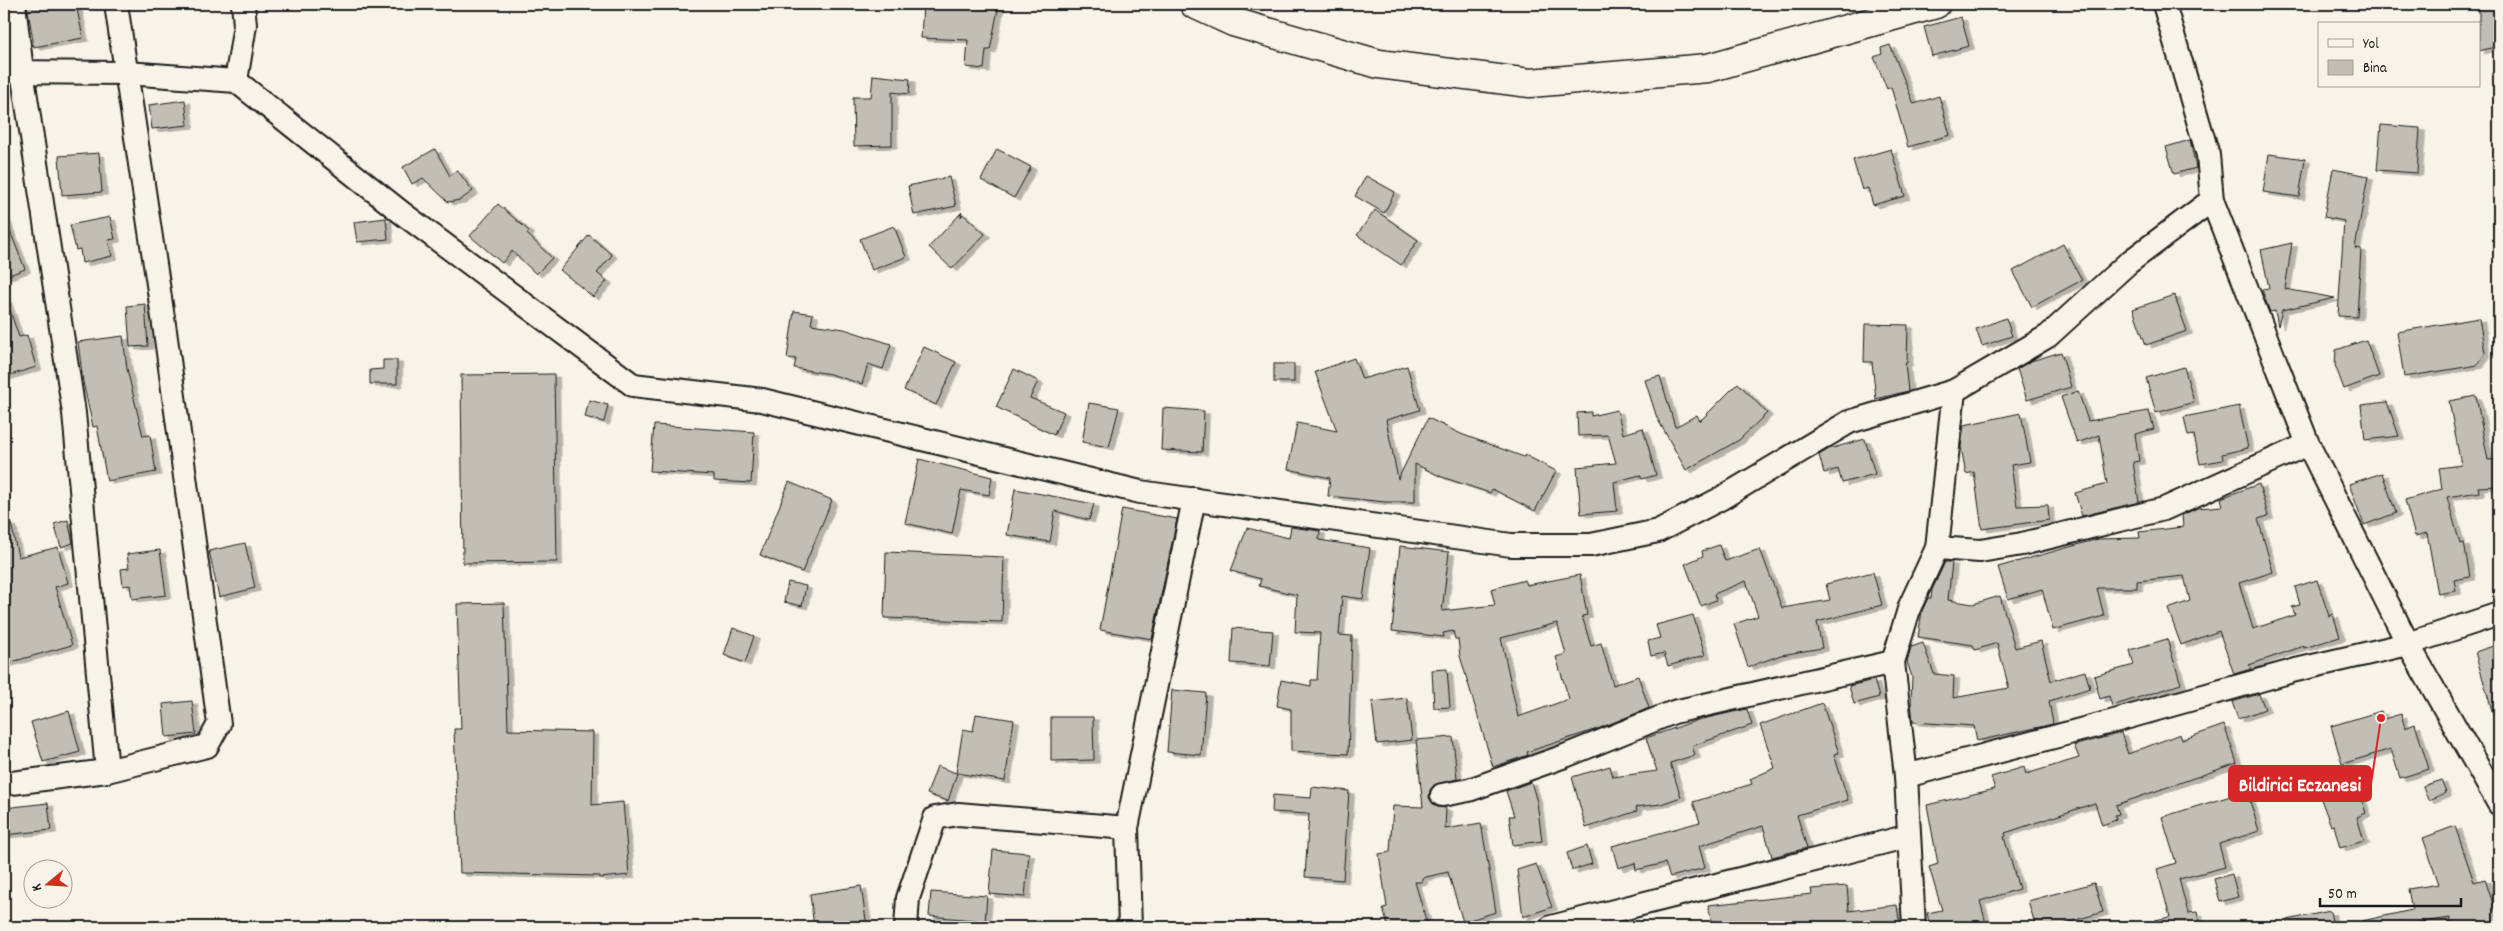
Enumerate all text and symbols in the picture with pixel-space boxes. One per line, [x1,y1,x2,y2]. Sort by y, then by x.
legend [2318,22,2480,88]
text: Yol [2363,34,2379,56]
text: Bina [2363,58,2388,80]
callout: Bildirici Eczanesi [2229,766,2371,801]
text: Bildirici Eczanesi [2239,773,2362,801]
north arrow [22,858,72,908]
scale bar [2320,876,2462,908]
text: K [27,881,48,894]
text: 50 m [2328,884,2357,906]

